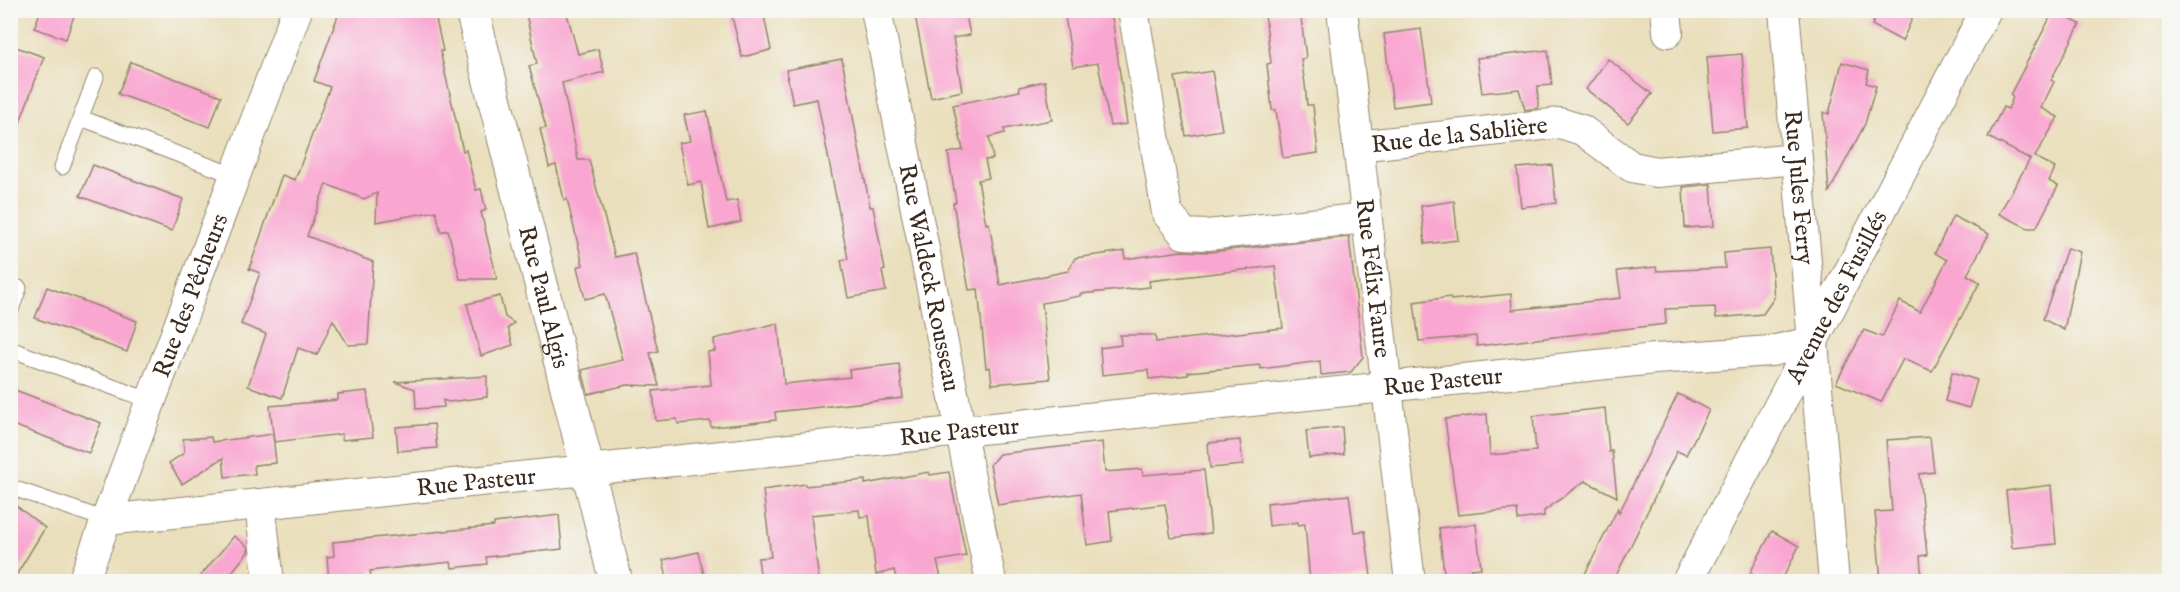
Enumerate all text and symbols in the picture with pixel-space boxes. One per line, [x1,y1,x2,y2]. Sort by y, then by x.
street label: Rue Jules Ferry [1776,109,1820,266]
street label: Rue de la Sablière [1370,111,1549,161]
street label: Rue Waldeck Rousseau [890,161,966,394]
street label: Rue Félix Faure [1348,197,1397,360]
street label: Avenue des Fusillés [1779,206,1895,390]
street label: Rue des Pêcheurs [147,210,236,382]
street label: Rue Paul Algis [510,223,576,372]
street label: Rue Pasteur [1382,361,1504,404]
street label: Rue Pasteur [898,411,1021,454]
street label: Rue Pasteur [415,461,538,505]

